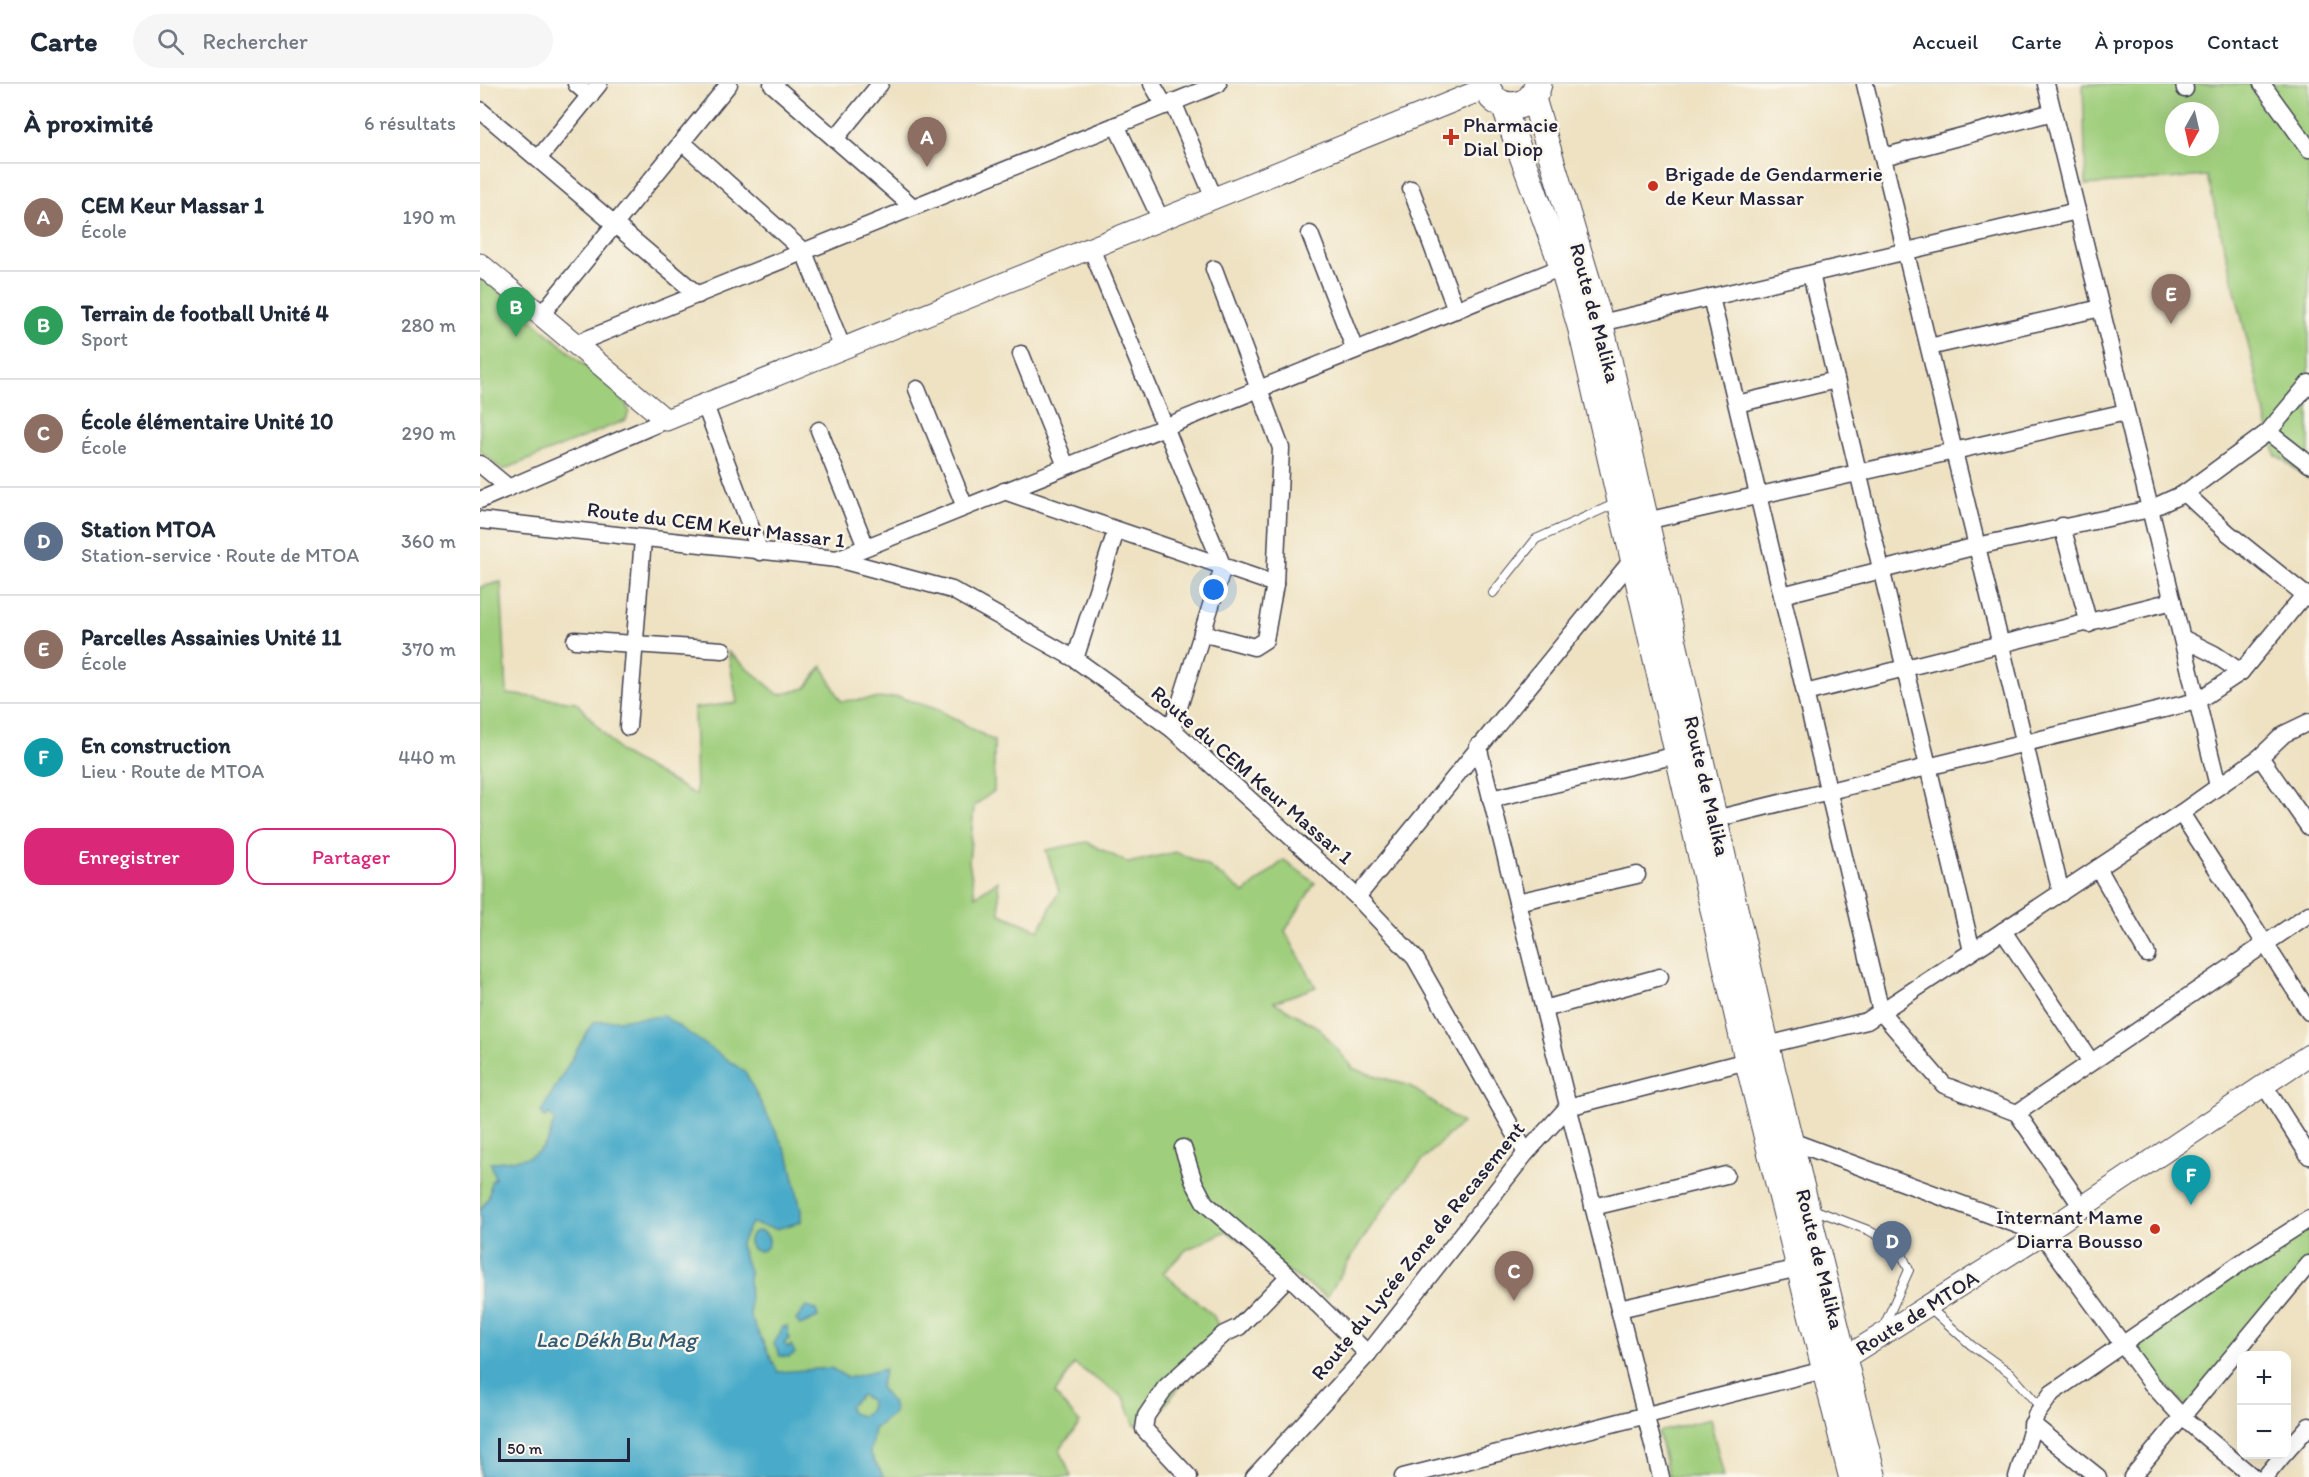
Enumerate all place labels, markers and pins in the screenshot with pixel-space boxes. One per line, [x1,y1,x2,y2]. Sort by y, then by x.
place label: Pharmacie Dial Diop [1463,112,1558,161]
pin: A [908,118,946,167]
marker: Pharmacie Dial Diop [1444,130,1458,144]
place label: Brigade de Gendarmerie de Keur Massar [1665,161,1883,210]
marker: Brigade de Gendarmerie de Keur Massar [1646,179,1660,193]
pin: E [2152,274,2190,324]
pin: B [496,288,536,337]
pin: F [2172,1156,2210,1205]
place label: Internant Mame Diarra Bousso [1996,1204,2143,1253]
pin: D [1872,1222,1912,1271]
marker: Internant Mame Diarra Bousso [2148,1222,2162,1236]
pin: C [1494,1252,1534,1301]

